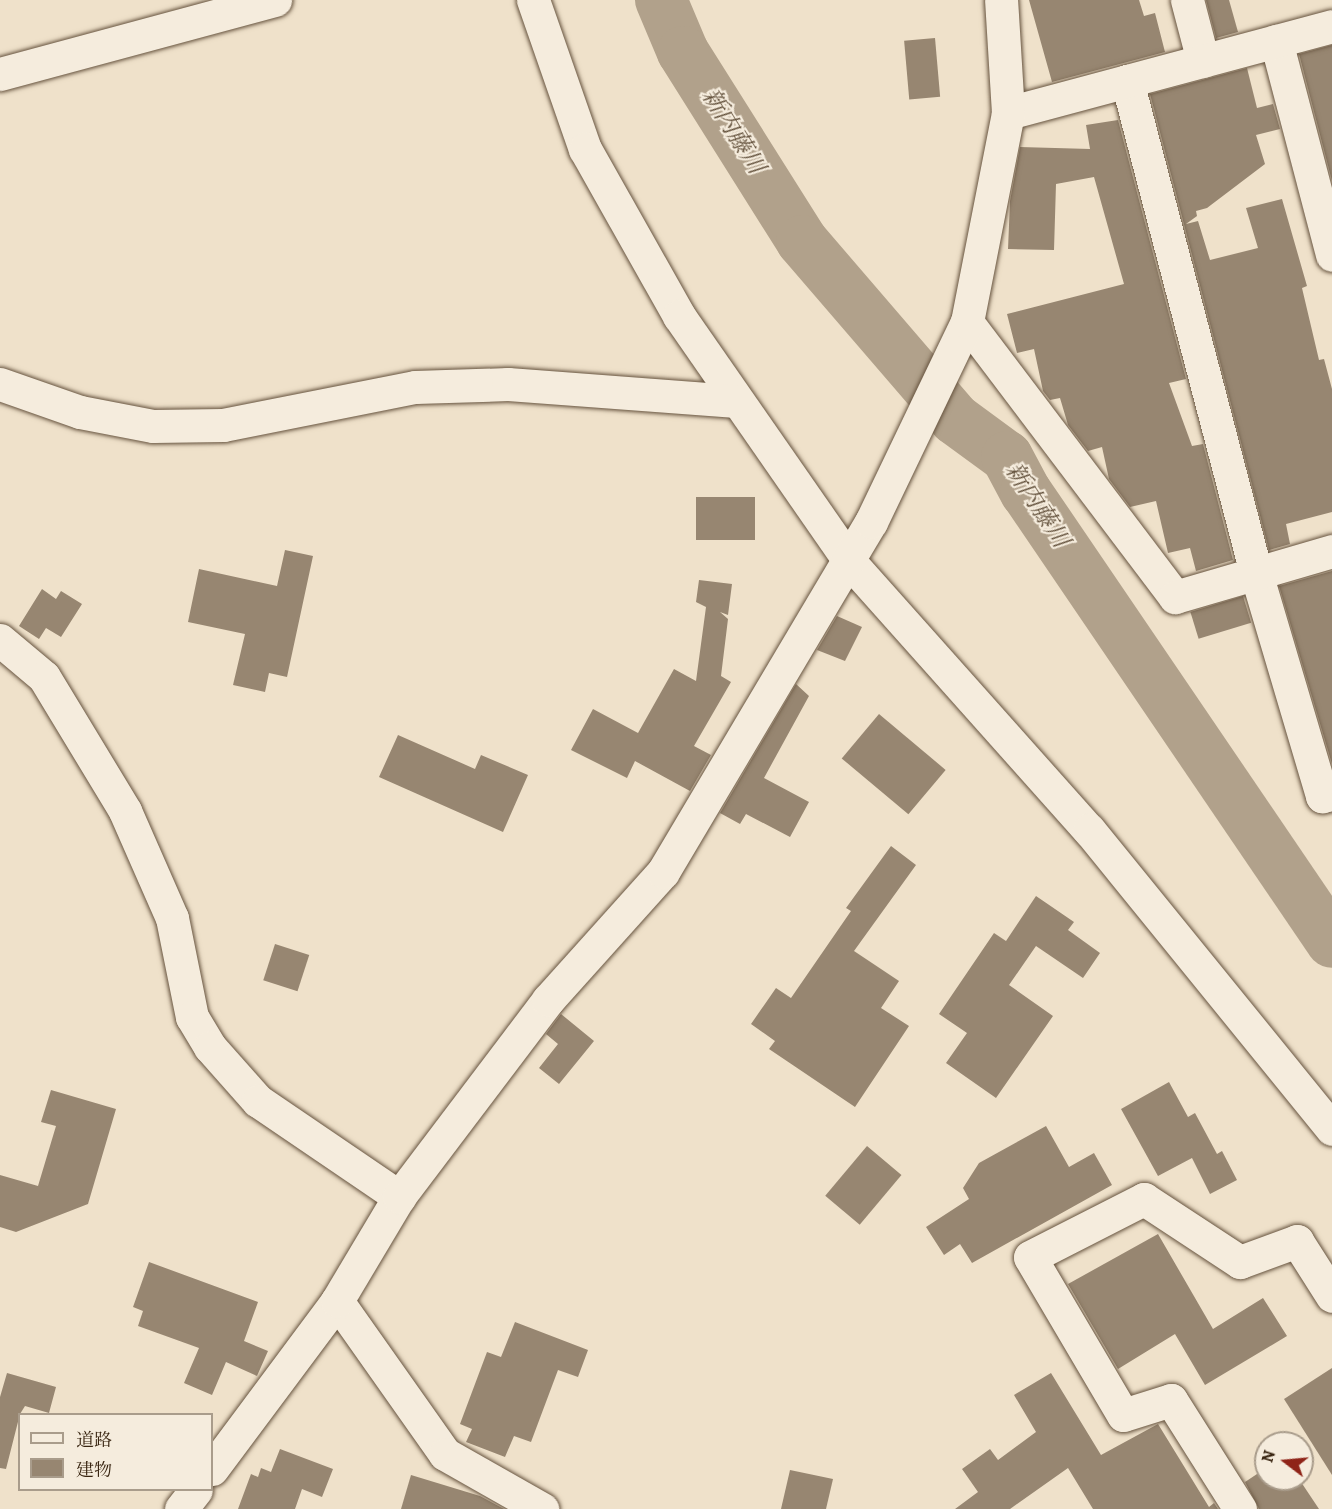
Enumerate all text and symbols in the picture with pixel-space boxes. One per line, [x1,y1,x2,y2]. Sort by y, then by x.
water label: 新内藤川 [695,83,771,179]
water label: 新内藤川 [999,457,1075,553]
legend [18,1413,213,1491]
text: 道路 [76,1428,112,1452]
north arrow [1254,1431,1314,1491]
text: N [1256,1448,1281,1465]
text: 建物 [76,1458,112,1482]

